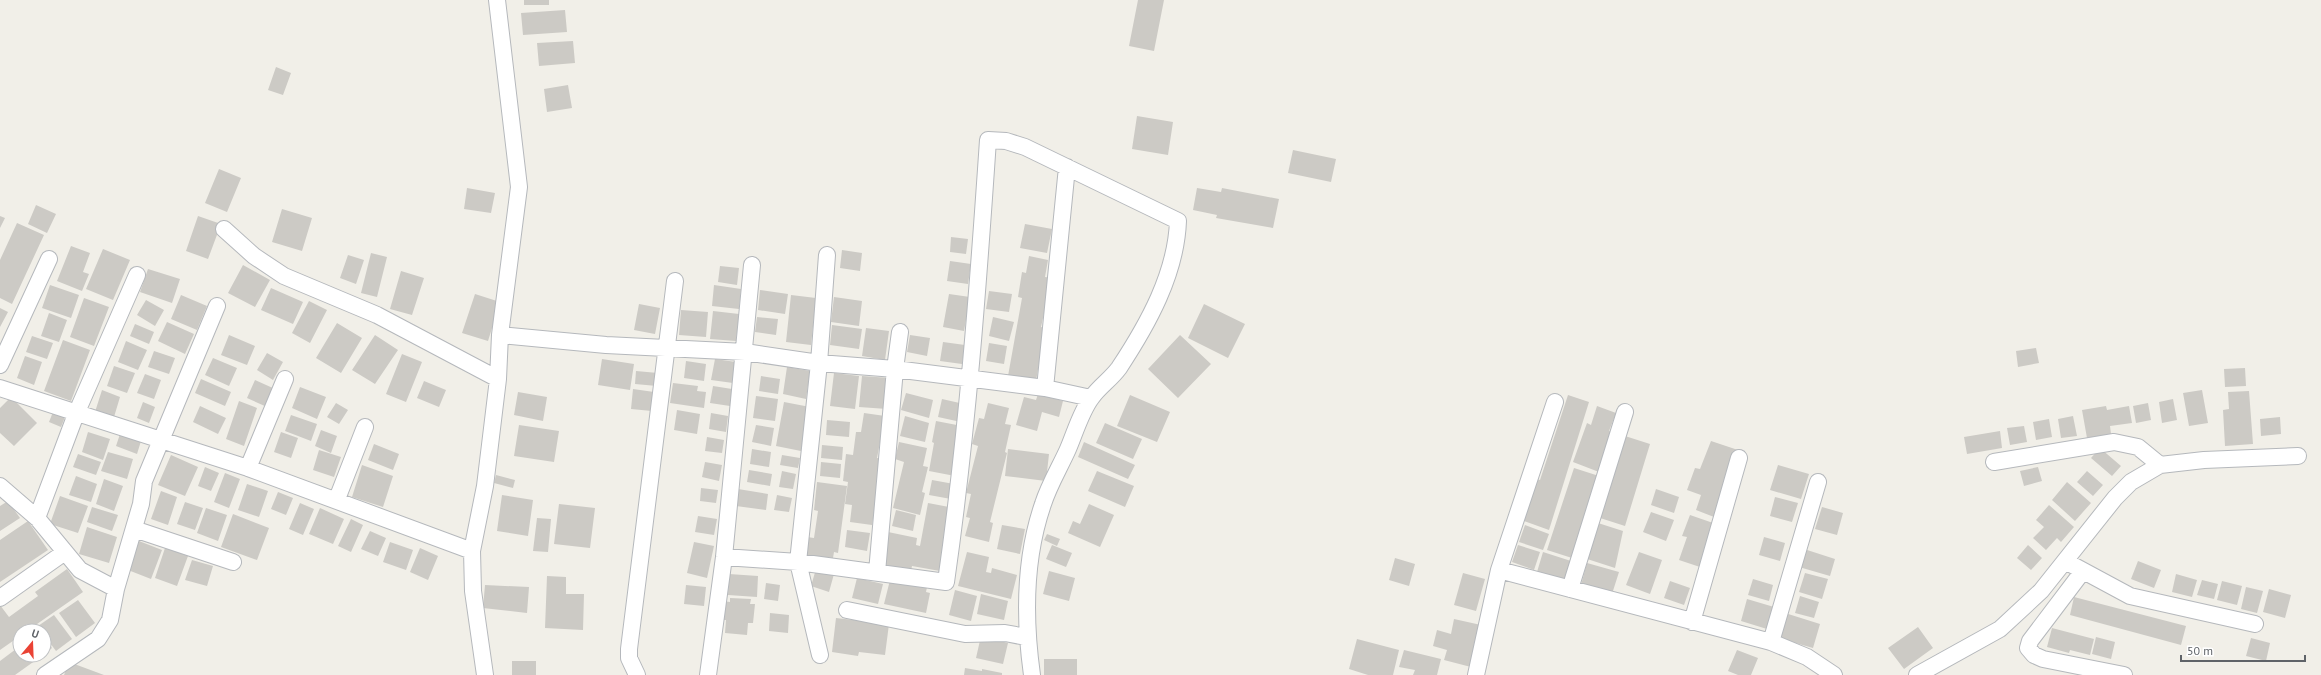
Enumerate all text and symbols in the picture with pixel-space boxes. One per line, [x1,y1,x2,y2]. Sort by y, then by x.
north arrow [12,623,52,663]
text: U [30,626,41,641]
scale bar [2181,637,2305,663]
text: 50 m [2187,643,2213,658]

